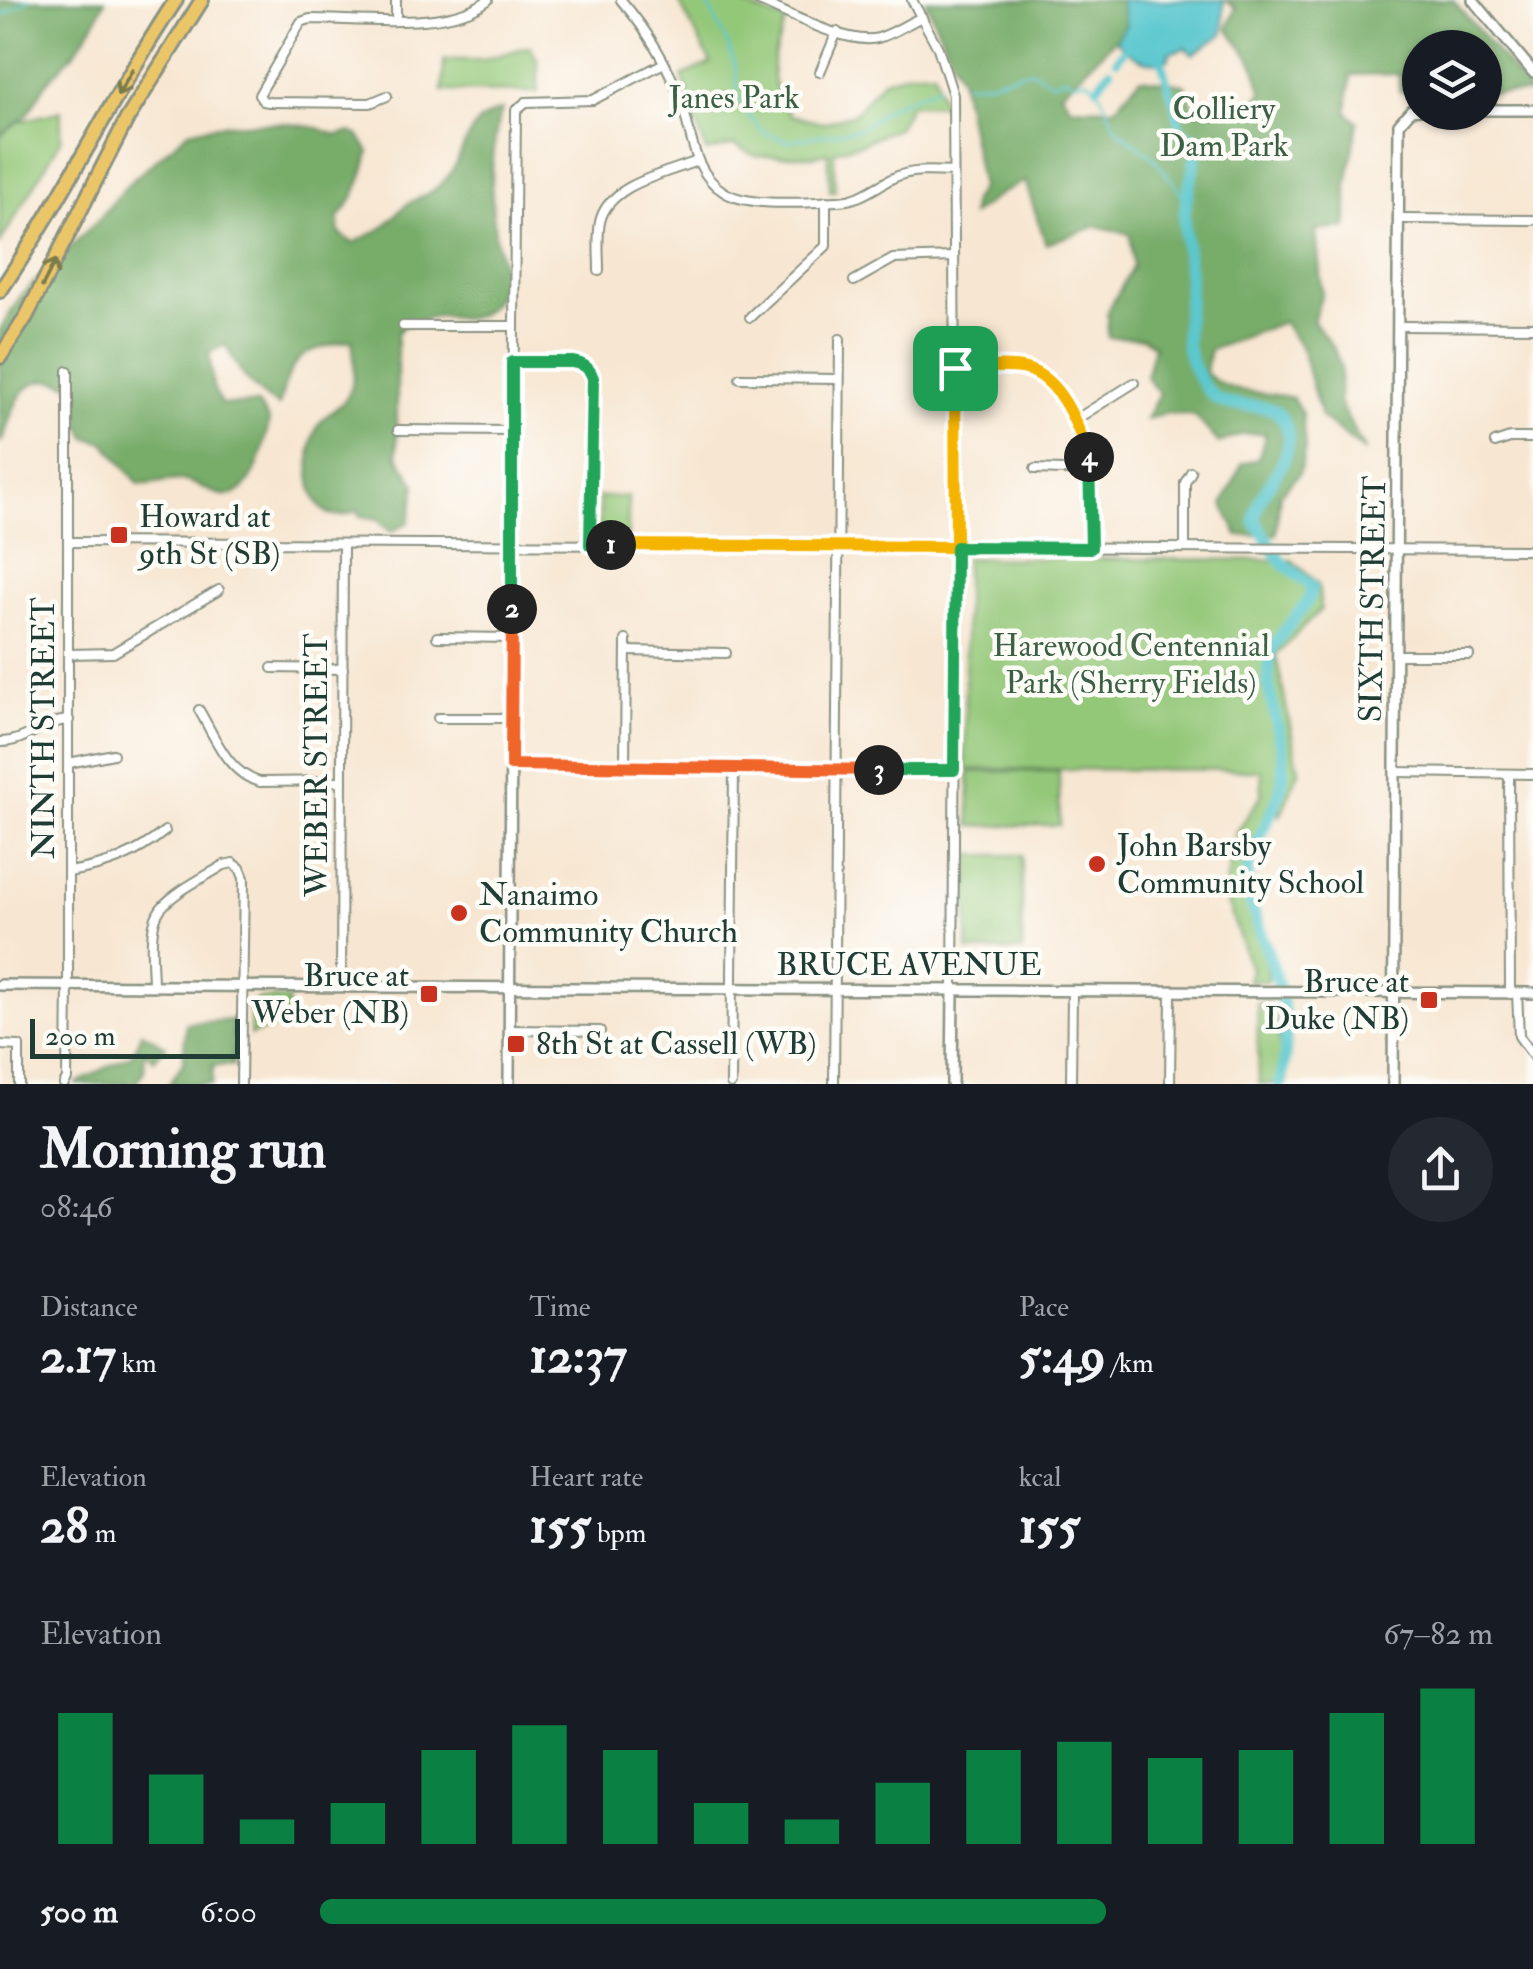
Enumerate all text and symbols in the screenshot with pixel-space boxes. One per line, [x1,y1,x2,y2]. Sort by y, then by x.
map controls [1402,30,1502,130]
button: layers [1402,30,1502,130]
one-way arrow [114,68,134,97]
park label: Janes Park [667,78,800,118]
park label: Colliery Dam Park [1159,89,1289,166]
one-way arrow [40,259,59,288]
pin [913,326,998,411]
icon: arrive [928,341,983,396]
pin: 4 [1064,432,1114,482]
text: 4 [1081,439,1097,474]
street label: SIXTH STREET [1351,475,1395,723]
place label: Howard at 9th St (SB) [137,497,280,574]
pin: 1 [586,520,636,570]
marker: Howard at 9th St (SB) [108,524,130,546]
text: 1 [606,527,616,562]
pin: 2 [487,584,537,634]
text: 2 [505,591,519,626]
street label: NINTH STREET [24,597,64,859]
park label: Harewood Centennial Park (Sherry Fields) [992,626,1270,703]
street label: WEBER STREET [297,633,337,898]
pin: 3 [854,745,904,795]
text: 3 [874,752,884,787]
place label: John Barsby Community School [1116,826,1364,903]
marker: John Barsby Community School [1086,853,1108,875]
place label: Nanaimo Community Church [479,875,738,952]
marker: Nanaimo Community Church [448,902,470,924]
street label: BRUCE AVENUE [776,945,1042,985]
place label: Bruce at Weber (NB) [250,956,409,1033]
place label: Bruce at Duke (NB) [1264,962,1409,1039]
marker: Bruce at Weber (NB) [418,983,440,1005]
marker: Bruce at Duke (NB) [1418,989,1440,1011]
scale bar [30,1014,240,1058]
text: 200 m [45,1019,116,1054]
place label: 8th St at Cassell (WB) [536,1024,817,1064]
marker: 8th St at Cassell (WB) [505,1033,527,1055]
text: Morning run [40,1115,326,1184]
button: share [1388,1117,1493,1222]
text: 08:46 [40,1187,113,1227]
text: Distance [40,1290,138,1325]
text: Time [529,1290,591,1325]
text: Pace [1019,1290,1069,1325]
text: 2.17 [40,1325,116,1388]
text: 12:37 [529,1325,627,1388]
text: 5:49 [1019,1325,1106,1388]
text: km [116,1346,157,1381]
text: /km [1106,1346,1154,1381]
text: Elevation [40,1460,147,1495]
text: Heart rate [529,1460,643,1495]
text: kcal [1019,1460,1062,1495]
text: 28 [40,1495,89,1558]
text: 155 [529,1495,591,1558]
text: 155 [1019,1495,1080,1558]
text: m [89,1516,116,1551]
text: bpm [591,1516,647,1551]
text: Elevation [40,1614,162,1654]
text: 67–82 m [1383,1614,1493,1654]
text: 500 m [40,1892,118,1932]
text: 6:00 [200,1892,257,1932]

